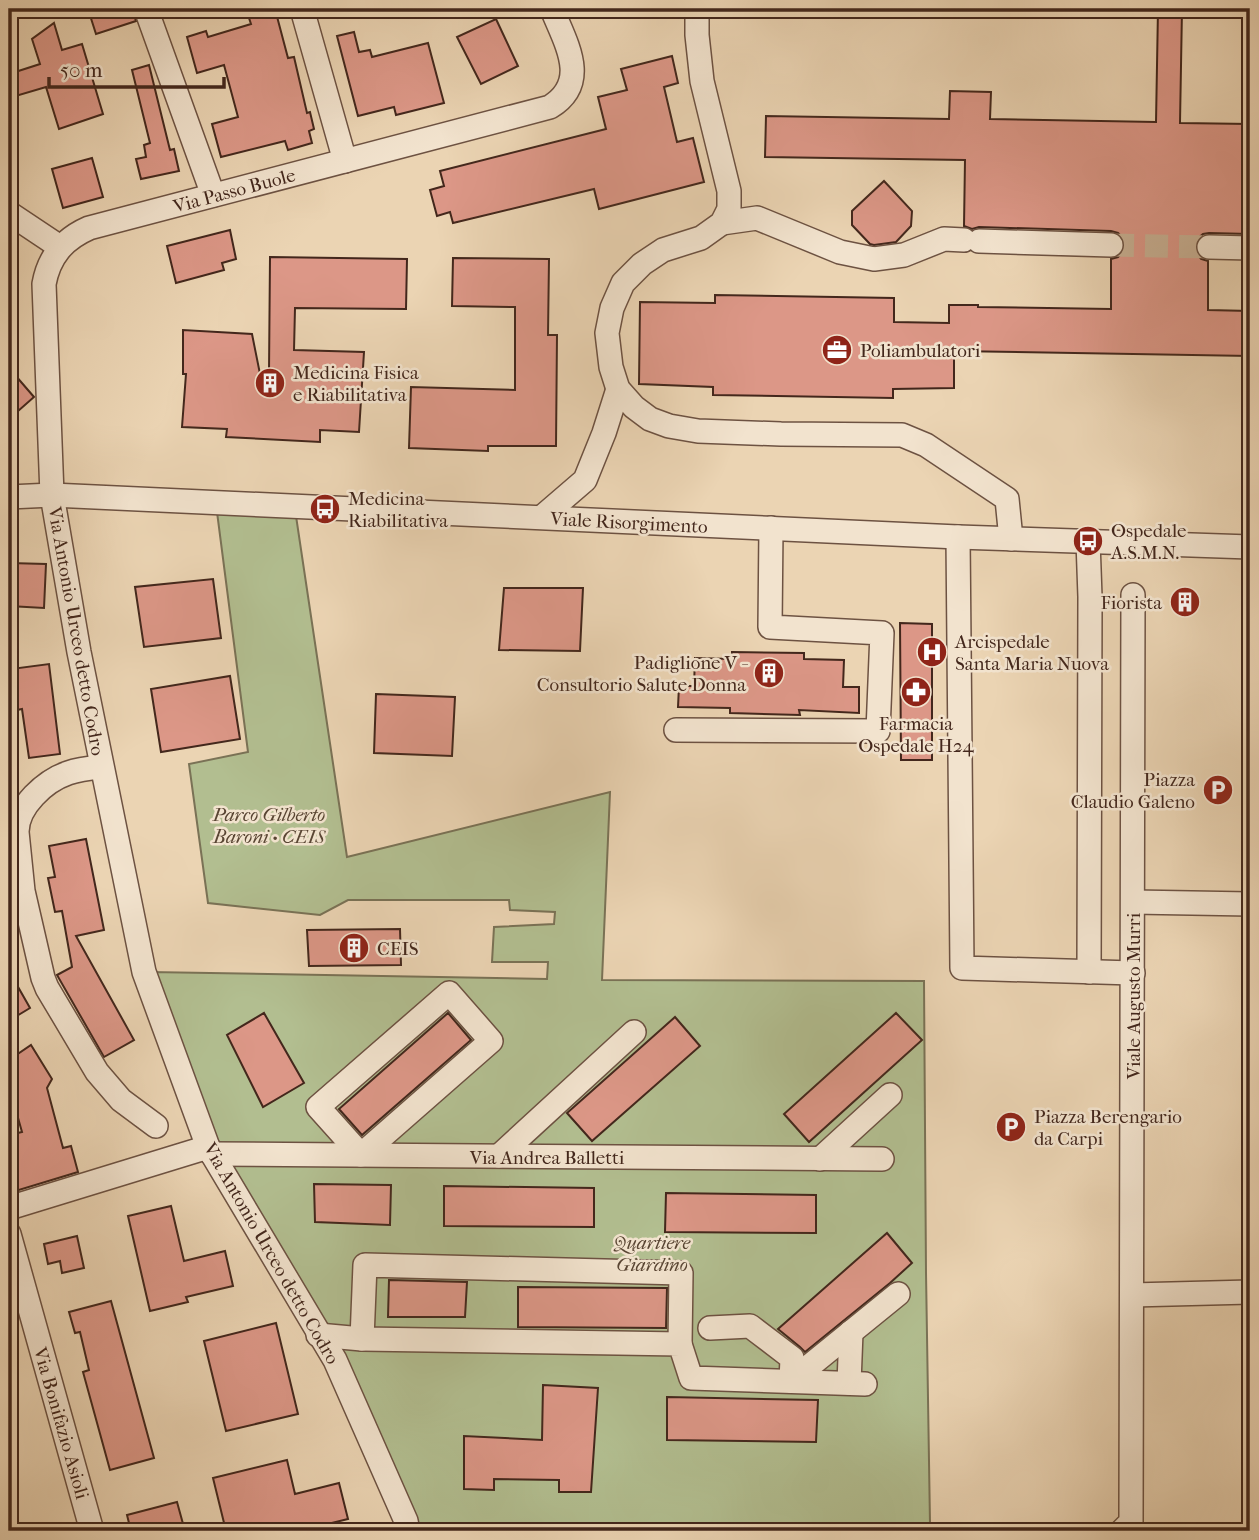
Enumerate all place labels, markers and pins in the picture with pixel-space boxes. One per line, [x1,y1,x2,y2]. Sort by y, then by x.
office icon: Poliambulatori [820,333,854,367]
place label: Poliambulatori [860,340,981,362]
place label: Medicina Fisica e Riabilitativa [293,362,419,406]
building icon: Medicina Fisica e Riabilitativa [253,366,287,400]
place label: Medicina Riabilitativa [348,488,448,532]
bus stop icon: Medicina Riabilitativa [308,492,342,526]
place label: Ospedale A.S.M.N. [1110,520,1186,564]
bus stop icon: Ospedale A.S.M.N. [1071,524,1105,558]
building icon: Fiorista [1168,585,1202,619]
place label: Fiorista [1101,592,1162,614]
place label: Arcispedale Santa Maria Nuova [954,631,1109,675]
hospital icon: Arcispedale Santa Maria Nuova [915,635,949,669]
place label: Padiglione V - Consultorio Salute Donna [537,652,749,696]
building icon: Padiglione V - Consultorio Salute Donna [752,656,786,690]
pharmacy icon: Farmacia Ospedale H24 [899,675,933,709]
place label: Farmacia Ospedale H24 [858,713,975,757]
place label: Piazza Claudio Galeno [1071,769,1195,813]
parking icon: Piazza Claudio Galeno [1201,773,1235,807]
building icon: CEIS [337,931,371,965]
place label: CEIS [377,938,419,960]
place label: Piazza Berengario da Carpi [1034,1106,1182,1150]
parking icon: Piazza Berengario da Carpi [994,1110,1028,1144]

